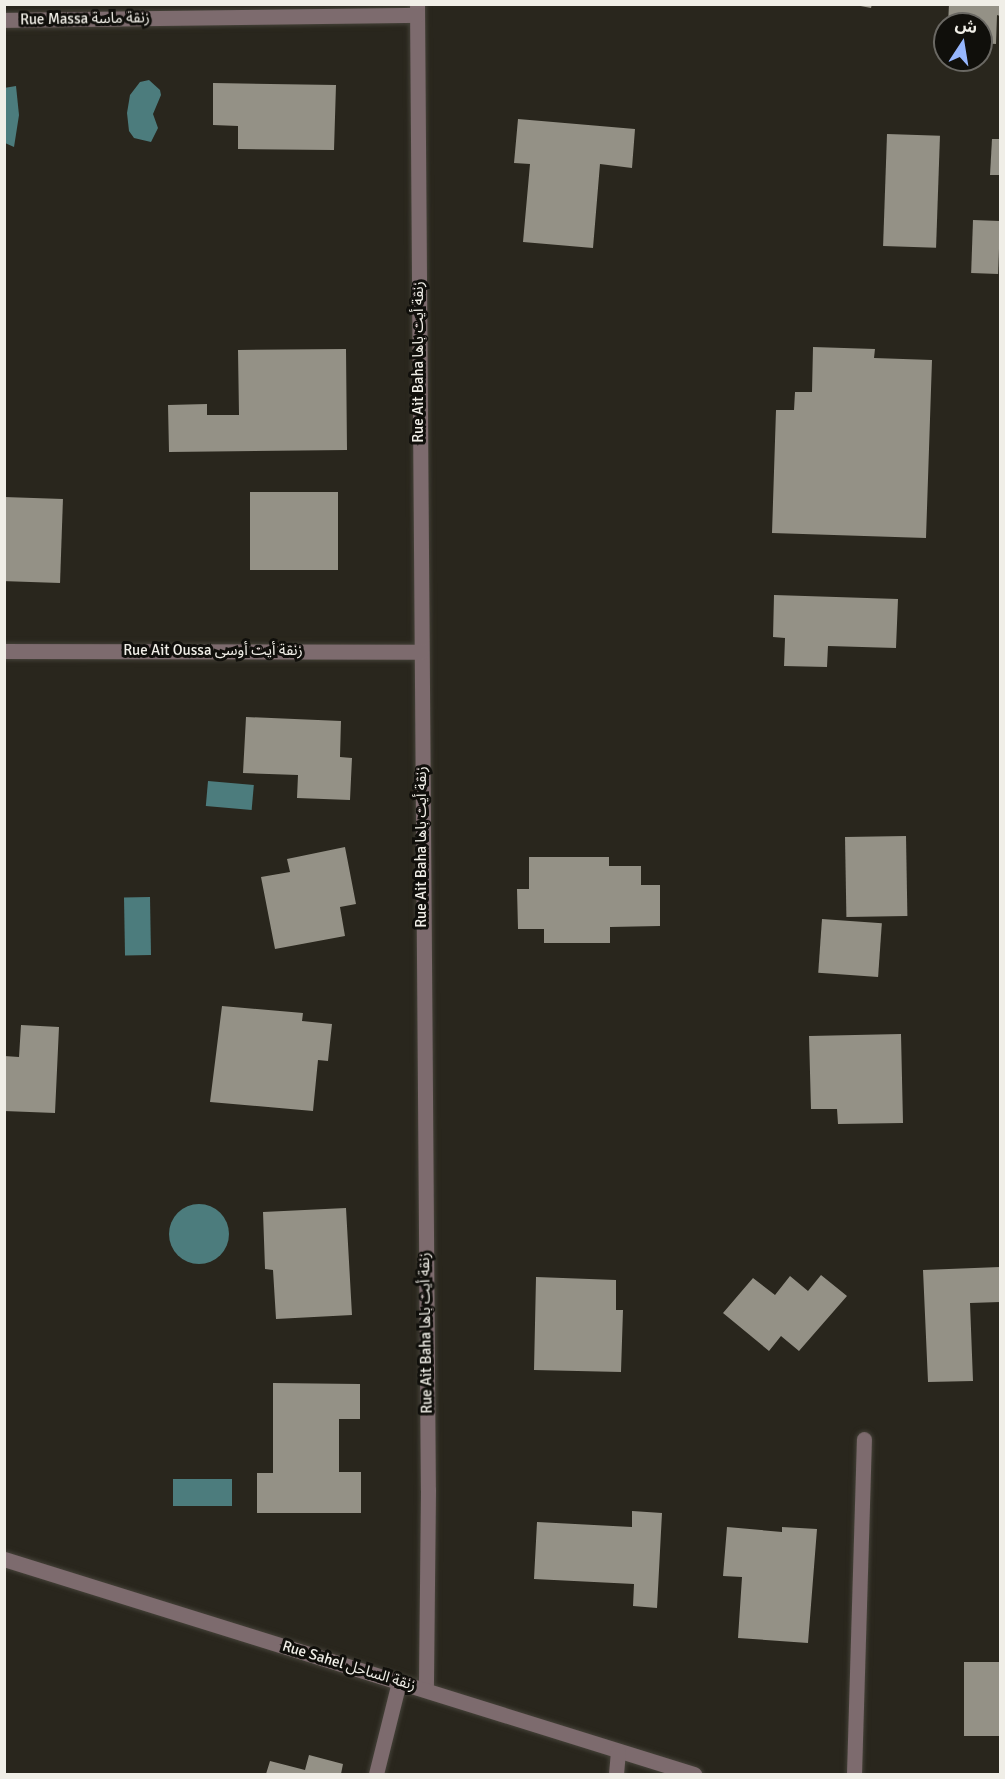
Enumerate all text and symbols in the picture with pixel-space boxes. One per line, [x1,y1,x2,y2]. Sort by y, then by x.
street label: Rue Massa زنقة ماسة [20,9,150,29]
north arrow [933,12,993,72]
text: ش [954,14,979,38]
street label: Rue Ait Baha زنقة أيت باها [410,281,428,443]
street label: Rue Ait Oussa زنقة أيت أوسى [123,642,303,660]
street label: Rue Ait Baha زنقة أيت باها [413,766,431,928]
street label: Rue Ait Baha زنقة أيت باها [416,1252,436,1414]
street label: Rue Sahel زنقة الساحل [280,1637,418,1695]

